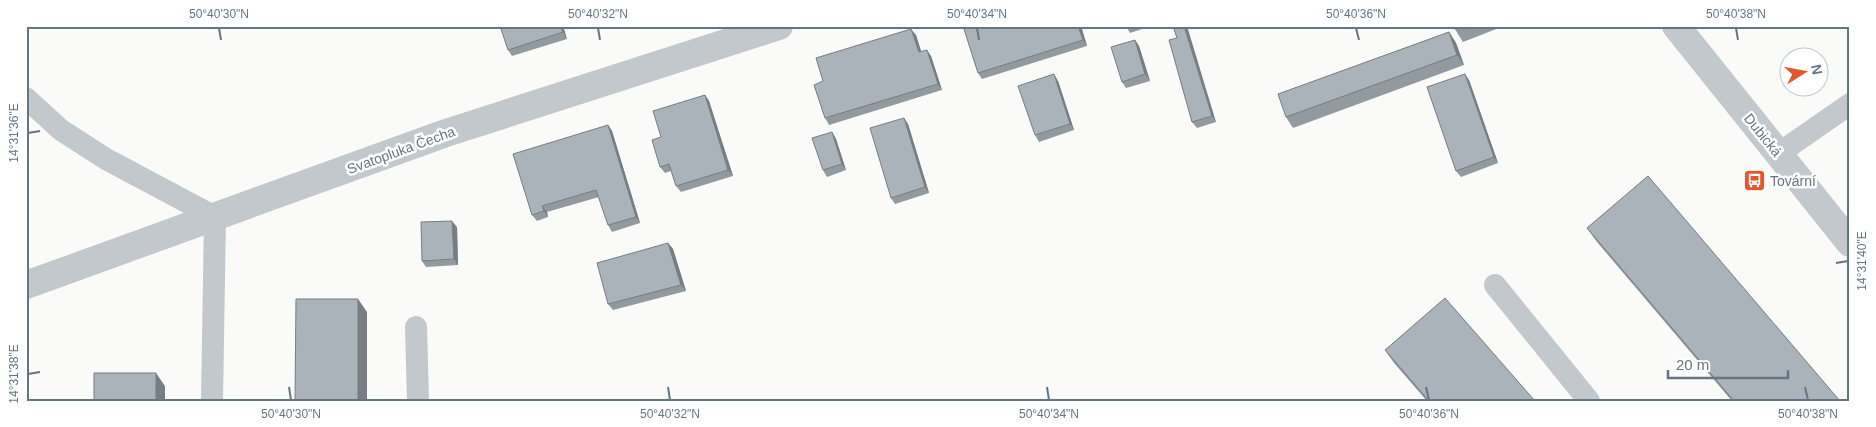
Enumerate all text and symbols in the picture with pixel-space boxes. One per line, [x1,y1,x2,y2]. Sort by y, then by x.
text: 50°40'30"N [189,7,249,21]
text: 50°40'32"N [568,7,628,21]
text: 50°40'34"N [947,7,1007,21]
text: 50°40'36"N [1326,7,1386,21]
text: 50°40'38"N [1706,7,1766,21]
north arrow [1778,48,1828,98]
text: N [1808,63,1826,76]
text: 14°31'36"E [7,103,21,163]
street label: Dubická [1741,110,1785,160]
street label: Svatopluka Čecha [345,123,457,177]
bus stop icon: Tovární [1742,169,1766,193]
place label: Tovární [1770,173,1816,189]
text: 14°31'40"E [1855,231,1869,291]
text: 14°31'38"E [7,344,21,404]
scale bar [1668,347,1788,379]
text: 20 m [1676,356,1709,373]
text: 50°40'30"N [261,407,321,421]
text: 50°40'32"N [640,407,700,421]
text: 50°40'34"N [1019,407,1079,421]
text: 50°40'36"N [1399,407,1459,421]
text: 50°40'38"N [1778,407,1838,421]

